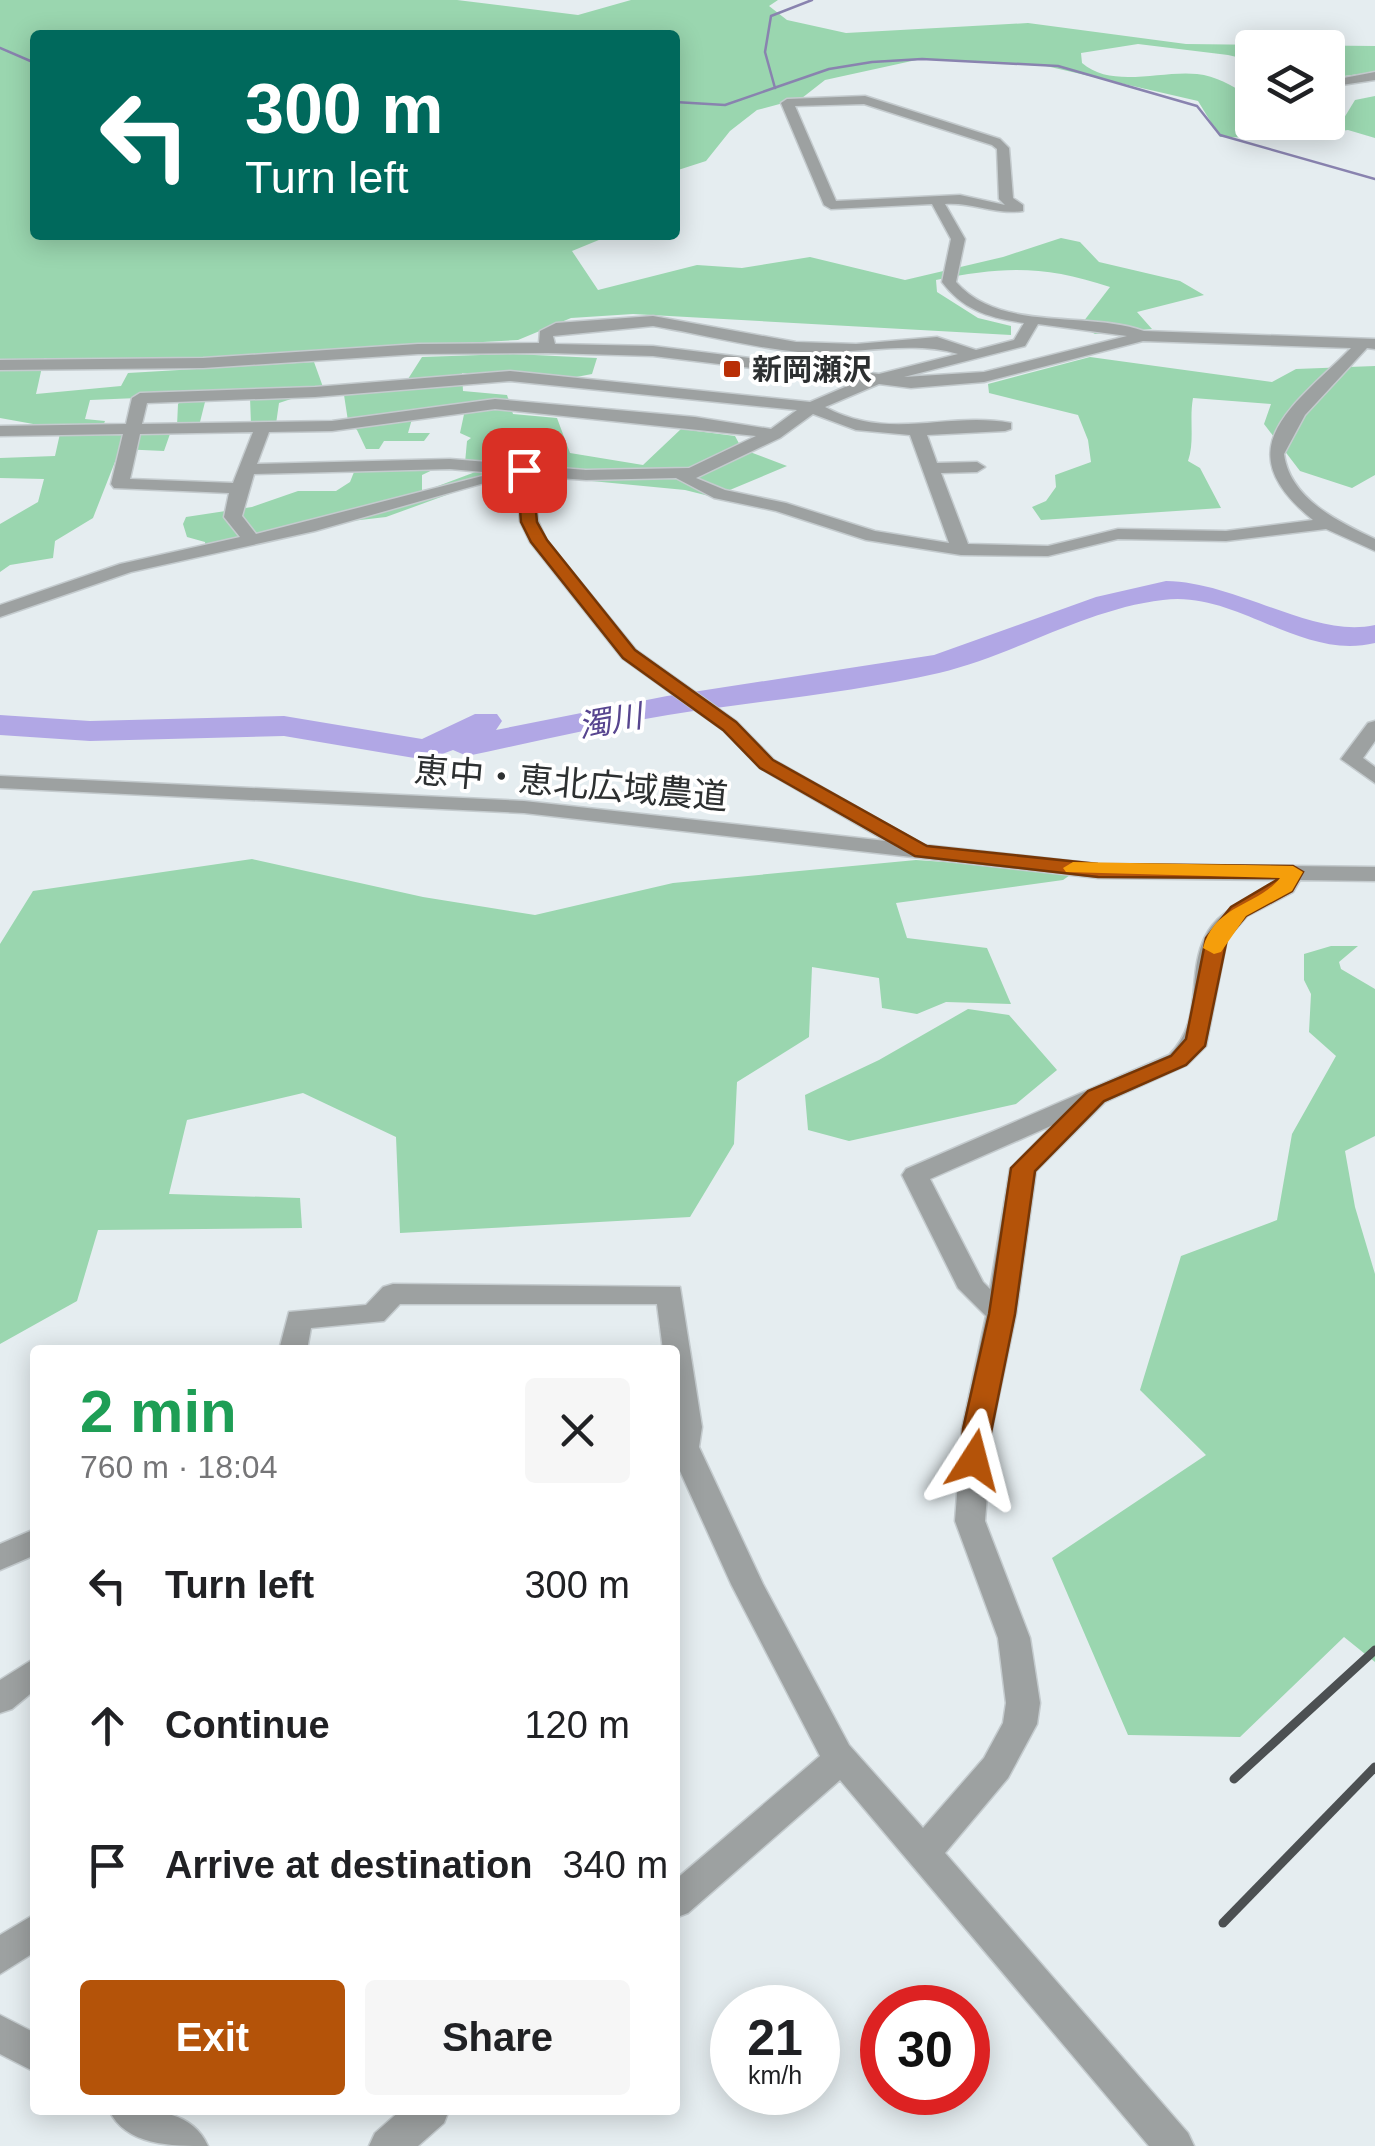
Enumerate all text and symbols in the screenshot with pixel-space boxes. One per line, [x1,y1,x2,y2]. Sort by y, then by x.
map controls [1235,30,1345,140]
button: layers [1235,30,1345,140]
icon: left [80,70,210,200]
text: 300 m [245,70,443,148]
text: Turn left [245,152,408,203]
place label: 新岡瀬沢 [752,353,872,386]
marker: 新岡瀬沢 [721,358,743,380]
pin [482,428,567,513]
icon: arrive [497,443,552,498]
water label: 濁川 [575,697,648,744]
street label: 恵中・恵北広域農道 [412,750,730,816]
text: 2 min [80,1378,237,1445]
button: close [525,1378,630,1483]
position arrow [922,1408,1026,1512]
text: 760 m · 18:04 [80,1449,277,1485]
icon: left [80,1558,135,1613]
text: Turn left [165,1564,314,1606]
text: 300 m [524,1564,630,1606]
icon: ahead [80,1698,135,1753]
text: Continue [165,1704,330,1746]
text: 120 m [524,1704,630,1746]
icon: arrive [80,1838,135,1893]
text: Arrive at destination [165,1844,532,1886]
text: 340 m [562,1844,668,1886]
button: Exit [80,1980,345,2095]
button: Share [365,1980,630,2095]
speed limit sign: 30 [860,1985,990,2115]
text: 21 [747,2010,803,2066]
text: km/h [748,2061,802,2089]

